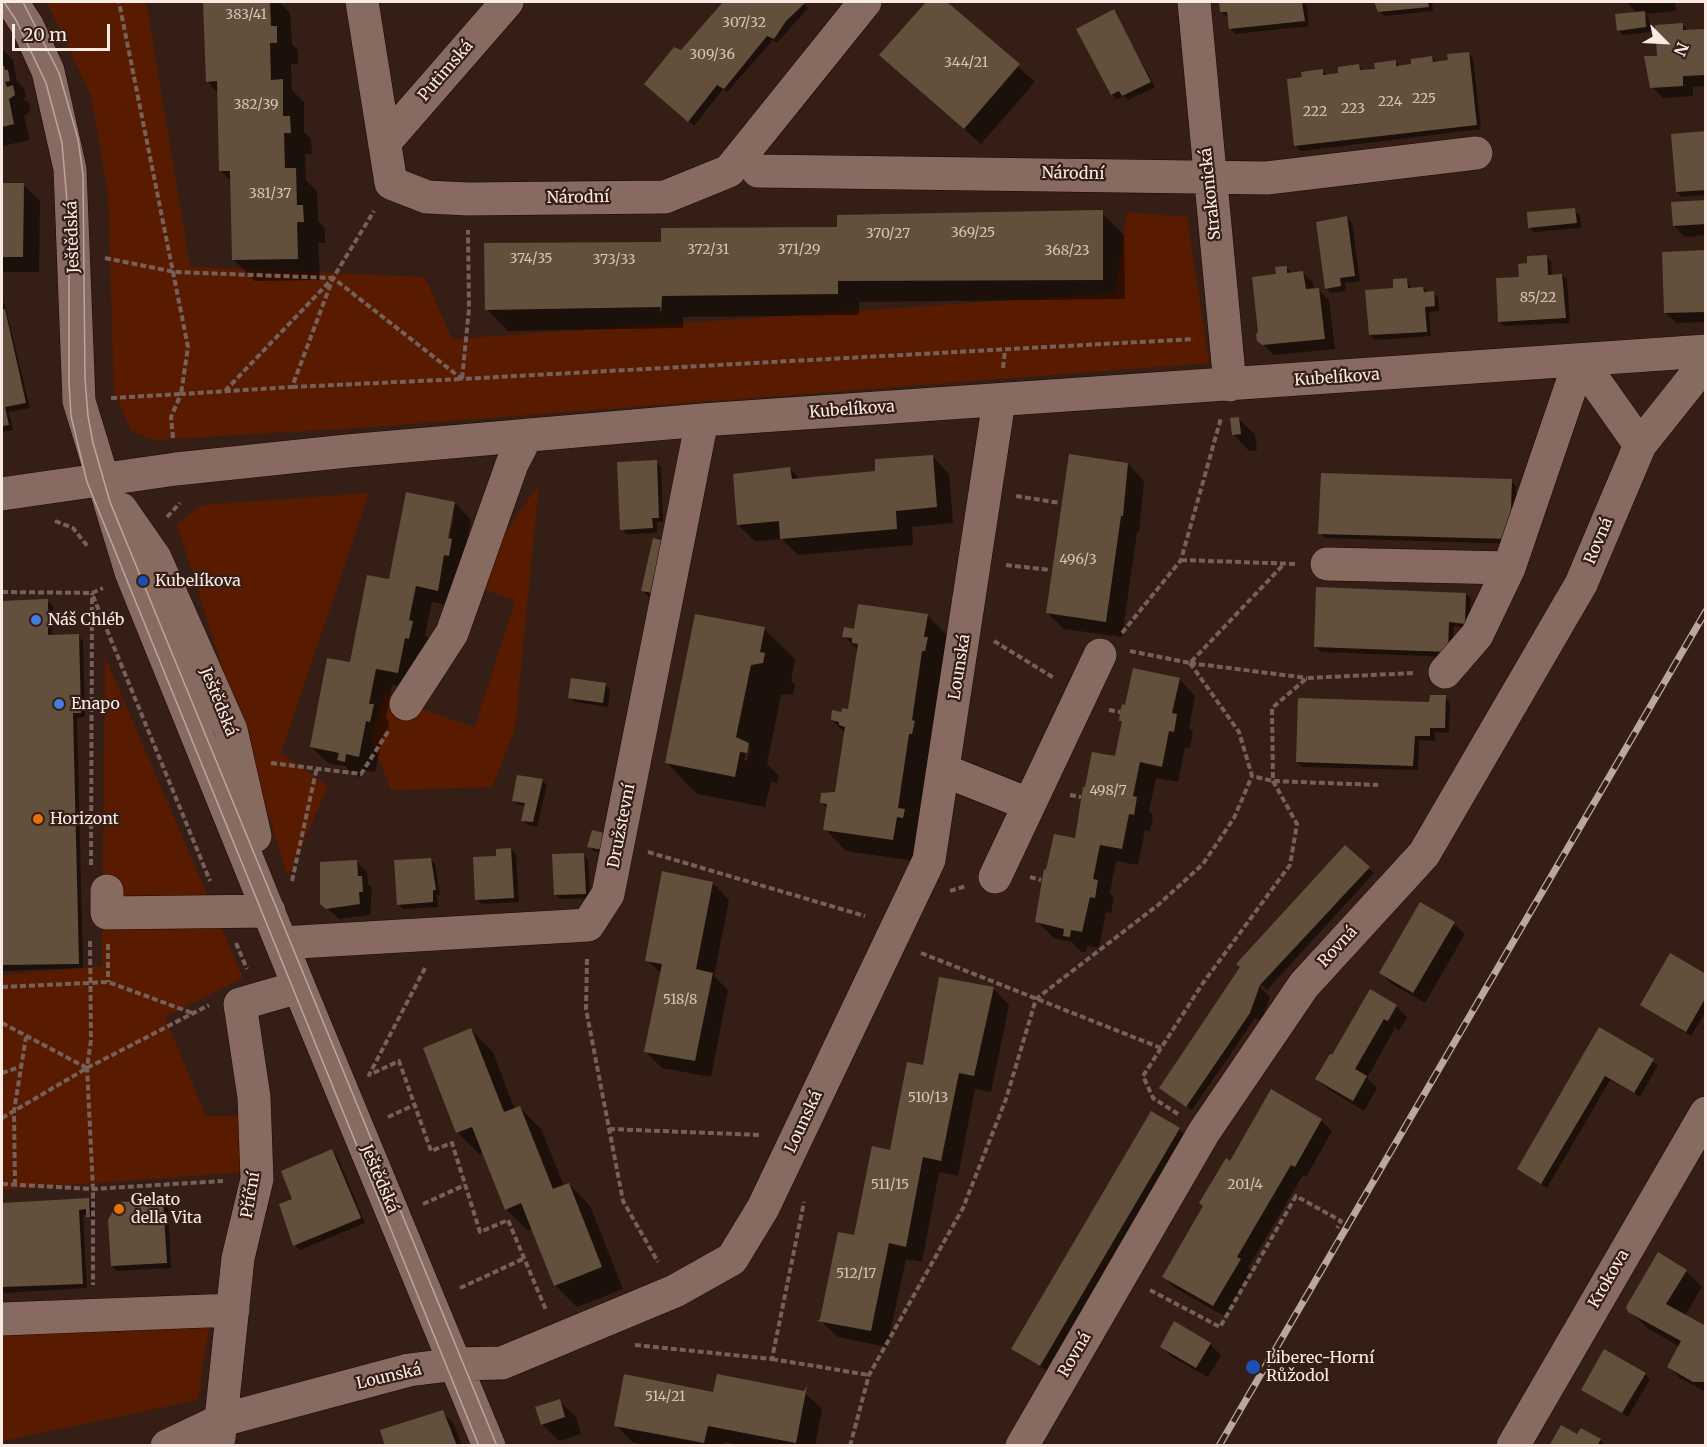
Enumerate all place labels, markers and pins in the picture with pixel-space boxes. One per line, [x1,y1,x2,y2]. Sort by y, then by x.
place label: Kubelíkova [155,571,241,591]
marker: Kubelíkova [136,574,150,588]
place label: Náš Chléb [48,610,124,630]
marker: Náš Chléb [29,613,43,627]
place label: Enapo [71,694,120,714]
marker: Enapo [52,697,66,711]
place label: Horizont [50,809,119,829]
marker: Horizont [31,812,45,826]
place label: Gelato della Vita [131,1190,202,1228]
marker: Gelato della Vita [112,1202,126,1216]
place label: Liberec-Horní Růžodol [1266,1348,1374,1386]
marker: Liberec-Horní Růžodol [1244,1358,1262,1376]

